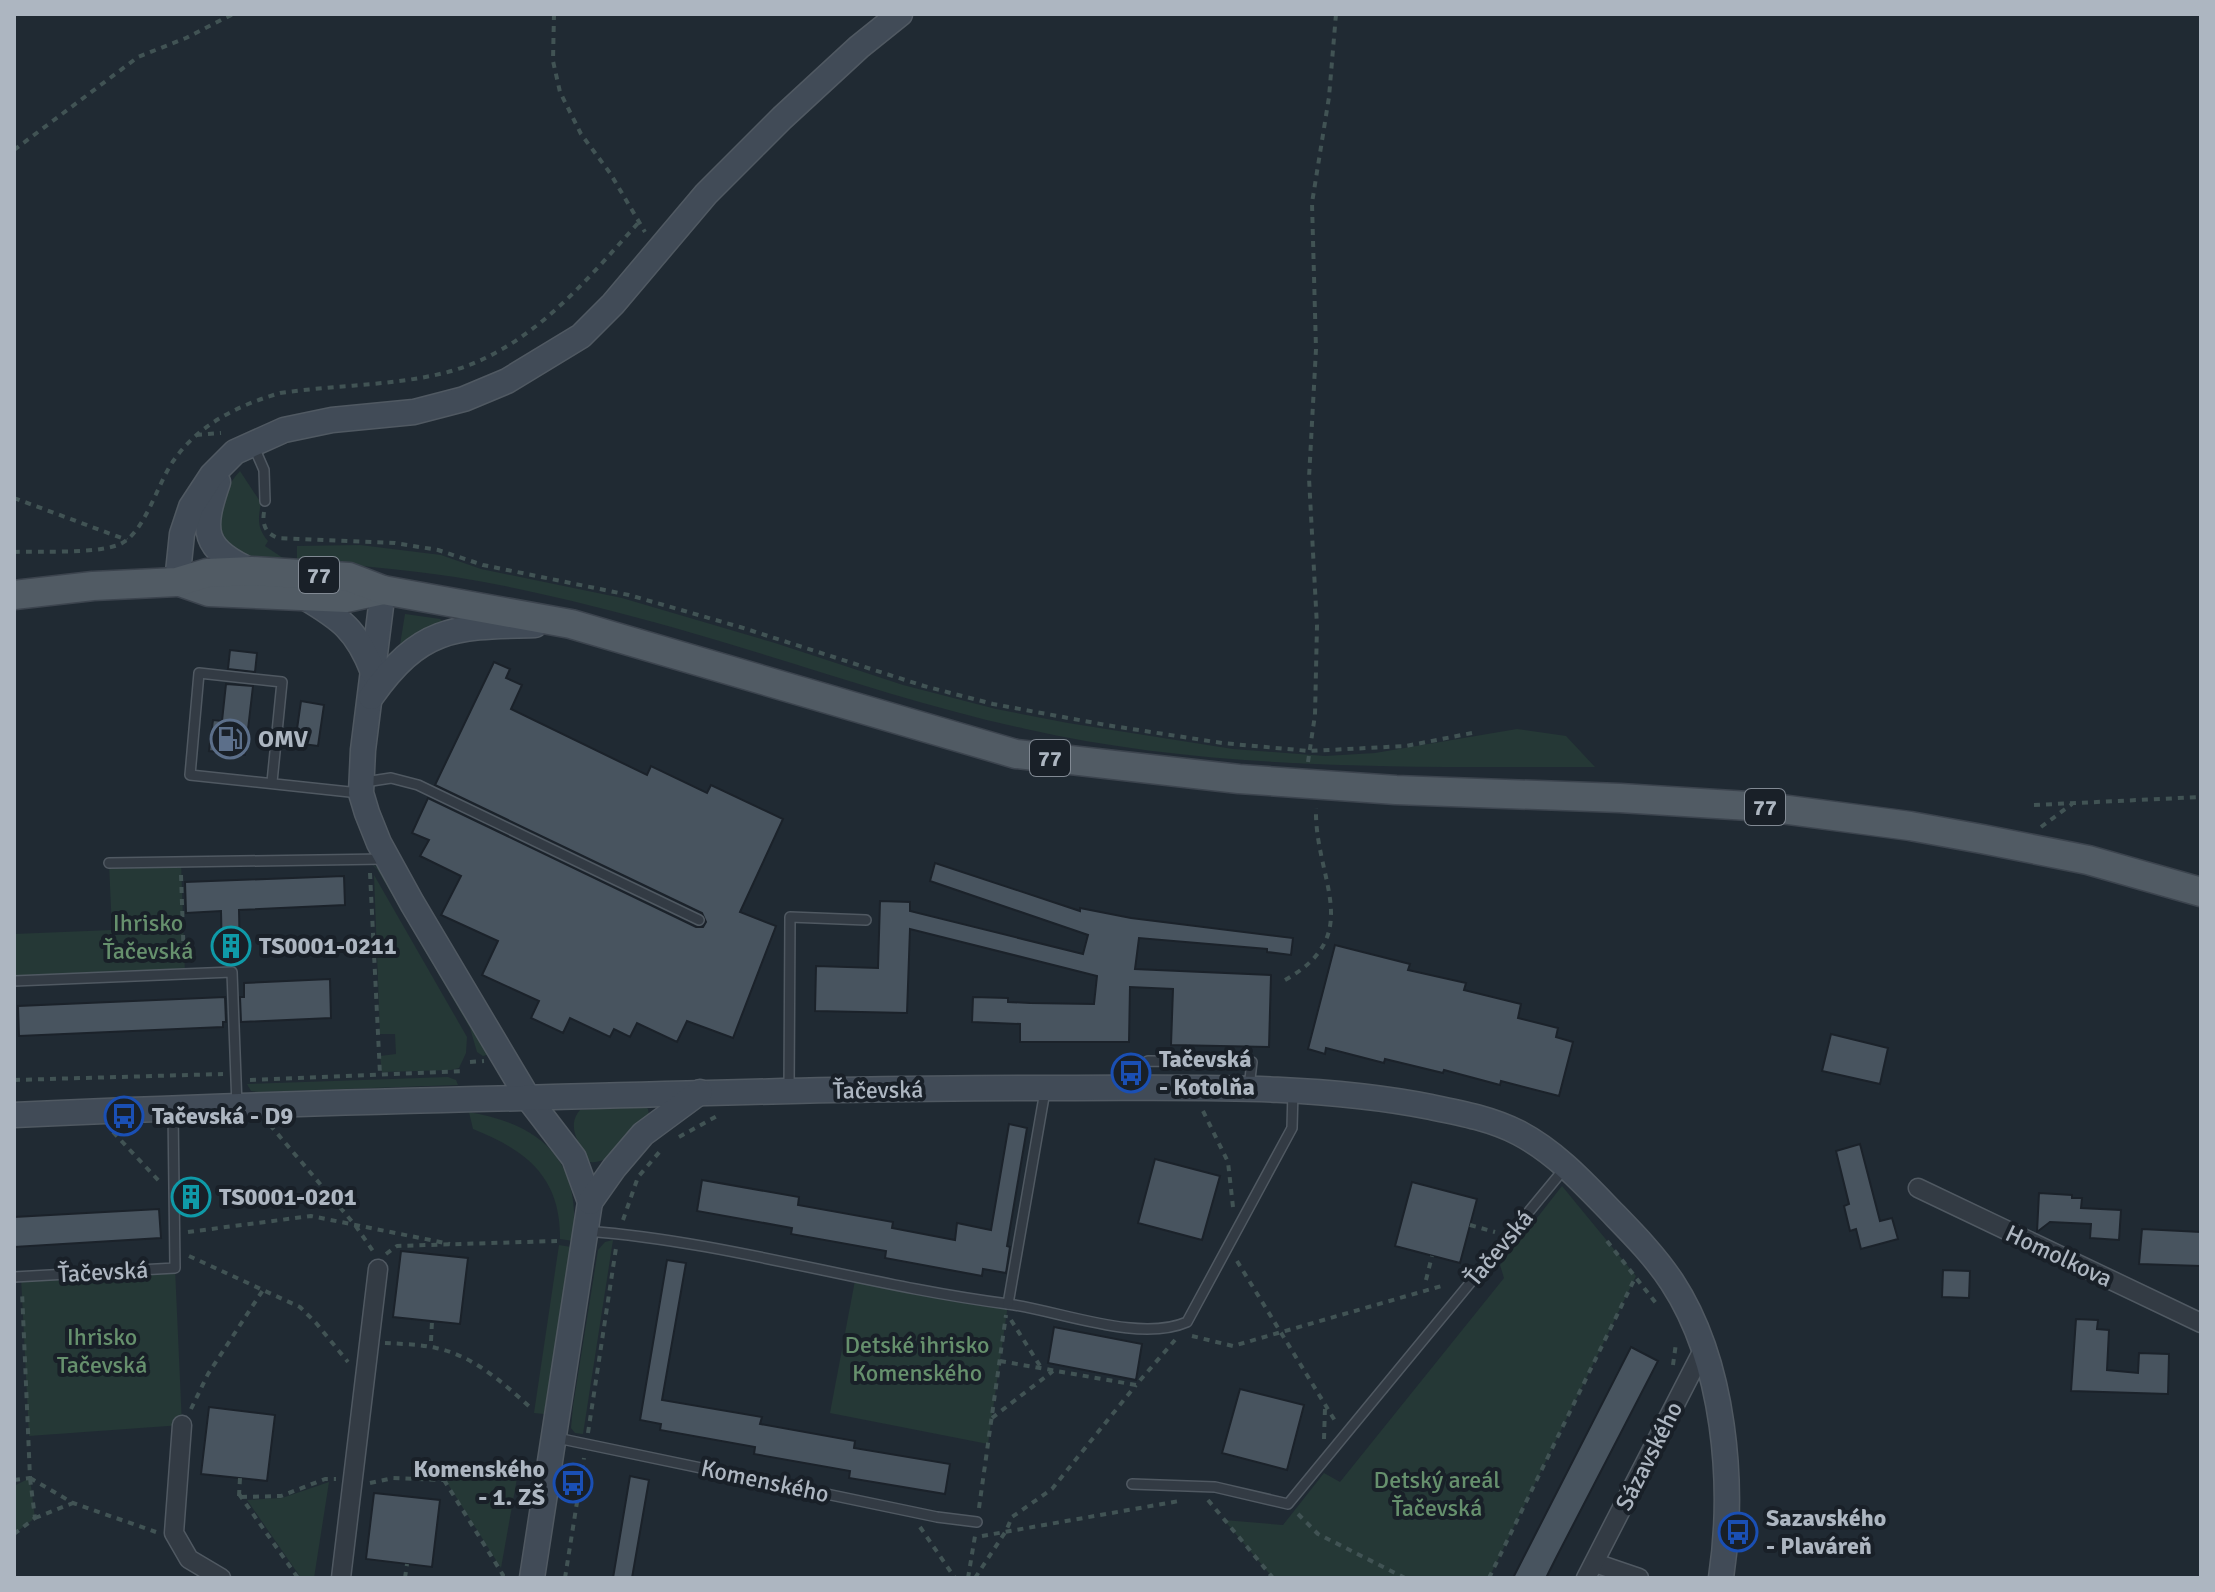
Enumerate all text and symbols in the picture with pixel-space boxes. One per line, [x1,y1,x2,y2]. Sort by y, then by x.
road number: 77 [299,557,339,593]
fuel station icon: OMV [209,718,251,760]
place label: OMV [258,724,309,754]
road number: 77 [1030,740,1070,776]
road number: 77 [1745,789,1785,825]
park label: Ihrisko Ťačevská [103,908,193,966]
building icon: TS0001-0211 [210,925,252,967]
place label: TS0001-0211 [259,931,397,961]
place label: Tačevská - Kotolňa [1159,1044,1255,1102]
bus stop icon: Tačevská - Kotolňa [1110,1052,1152,1094]
street label: Ťačevská [832,1074,924,1106]
bus stop icon: Tačevská - D9 [103,1095,145,1137]
place label: Tačevská - D9 [152,1101,293,1131]
building icon: TS0001-0201 [170,1176,212,1218]
place label: TS0001-0201 [219,1182,357,1212]
street label: Ťačevská [1458,1204,1540,1292]
street label: Homolkova [2001,1218,2117,1294]
street label: Ťačevská [57,1255,149,1289]
park label: Ihrisko Tačevská [57,1322,147,1380]
park label: Detské ihrisko Komenského [844,1330,990,1388]
street label: Sázavského [1609,1396,1689,1516]
street label: Komenského [698,1453,832,1509]
place label: Komenského - 1. ZŠ [413,1454,545,1512]
bus stop icon: Komenského - 1. ZŠ [552,1462,594,1504]
park label: Detský areál Ťačevská [1374,1465,1500,1523]
place label: Sazavského - Plaváreň [1766,1503,1886,1561]
bus stop icon: Sazavského - Plaváreň [1717,1511,1759,1553]

